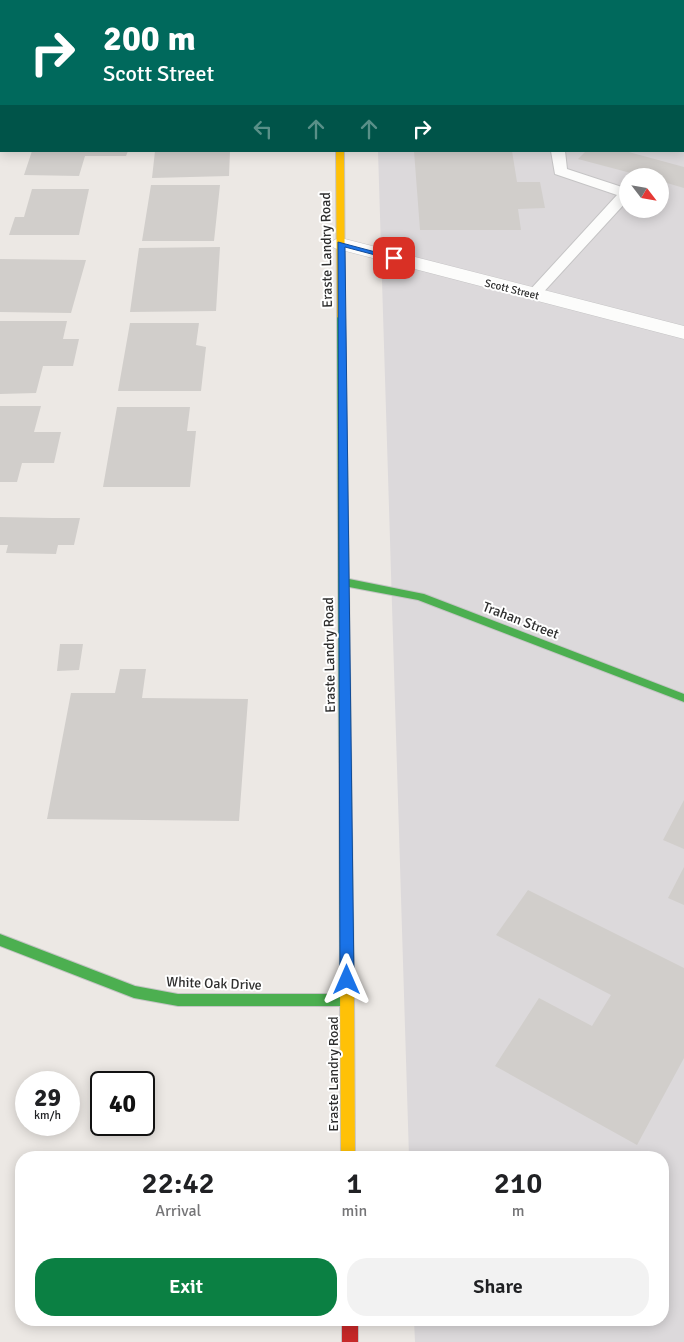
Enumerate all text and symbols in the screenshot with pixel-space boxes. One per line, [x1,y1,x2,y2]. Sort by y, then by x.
text: 200 m [103,17,196,60]
icon: right [20,20,85,85]
text: Scott Street [103,60,214,87]
icon: left [249,115,277,143]
icon: ahead [302,115,330,143]
icon: ahead [355,115,383,143]
icon: right [408,115,436,143]
north arrow [619,168,669,218]
map controls [619,168,669,218]
street label: Eraste Landry Road [317,192,336,308]
pin [373,237,415,279]
icon: arrive [380,244,408,272]
street label: Scott Street [483,276,541,303]
street label: Eraste Landry Road [320,597,339,713]
street label: Trahan Street [480,598,561,643]
position arrow [320,953,372,1005]
street label: White Oak Drive [166,973,262,994]
street label: Eraste Landry Road [325,1016,342,1132]
speed limit sign: 40 [90,1071,155,1136]
text: 29 [34,1082,61,1113]
text: km/h [34,1108,61,1123]
text: 22:42 [142,1165,215,1202]
text: 1 [346,1165,362,1202]
text: 210 [494,1165,542,1202]
text: Arrival [155,1201,201,1221]
text: min [341,1201,367,1221]
text: m [512,1201,524,1221]
button: Exit [35,1258,337,1316]
button: Share [347,1258,649,1316]

